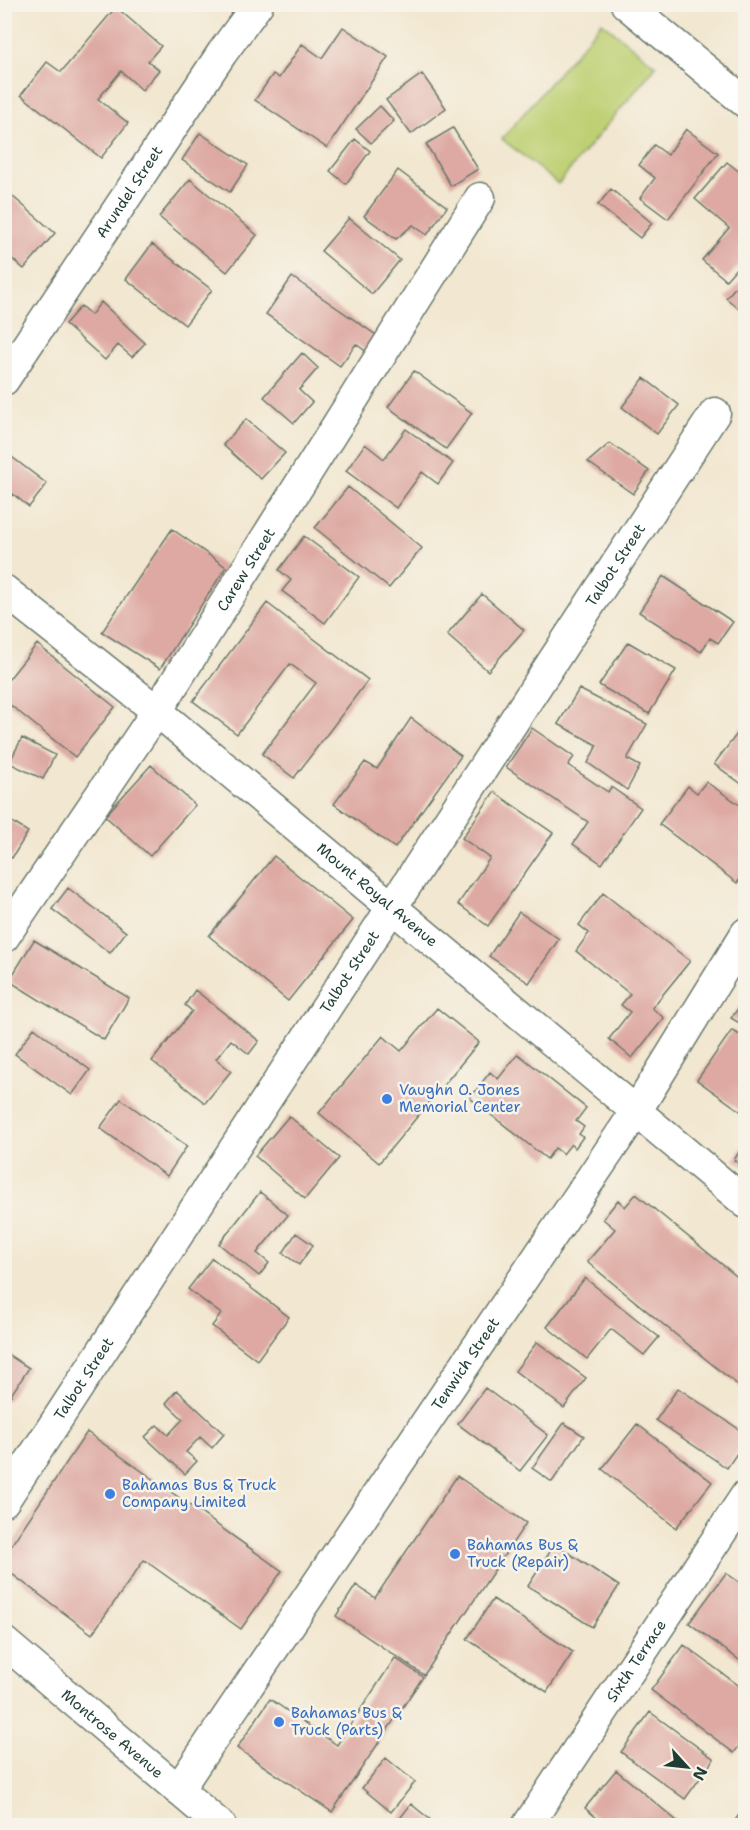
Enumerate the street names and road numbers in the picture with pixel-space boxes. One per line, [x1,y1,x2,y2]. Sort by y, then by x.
street label: Arundel Street [91,142,167,242]
street label: Talbot Street [581,520,650,610]
street label: Carew Street [212,524,280,615]
street label: Mount Royal Avenue [312,839,442,951]
street label: Talbot Street [315,927,384,1017]
street label: Tenwich Street [427,1314,504,1414]
street label: Talbot Street [50,1334,118,1424]
street label: Sixth Terrace [602,1616,671,1706]
street label: Montrose Avenue [57,1685,168,1783]

